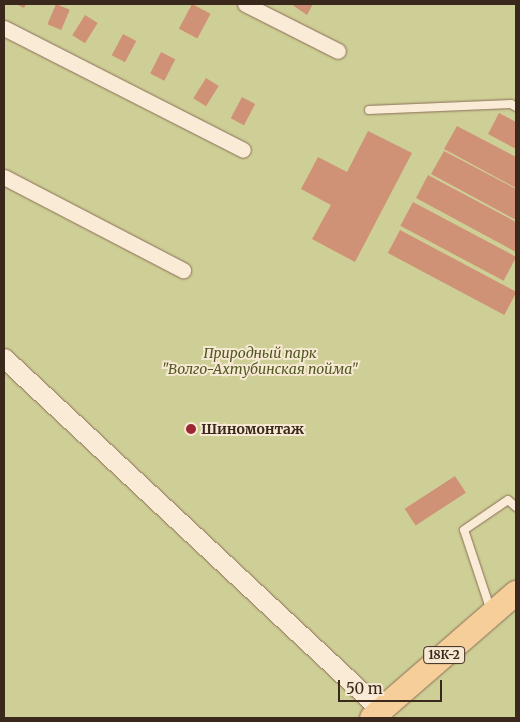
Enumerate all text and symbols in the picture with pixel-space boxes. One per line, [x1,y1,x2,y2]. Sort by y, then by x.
park label: Природный парк "Волго-Ахтубинская пойма" [162,345,358,378]
place label: Шиномонтаж [201,421,304,437]
marker: Шиномонтаж [185,423,197,435]
road number: 18К-2 [423,646,465,664]
scale bar [340,670,444,702]
text: 50 m [346,679,383,698]

